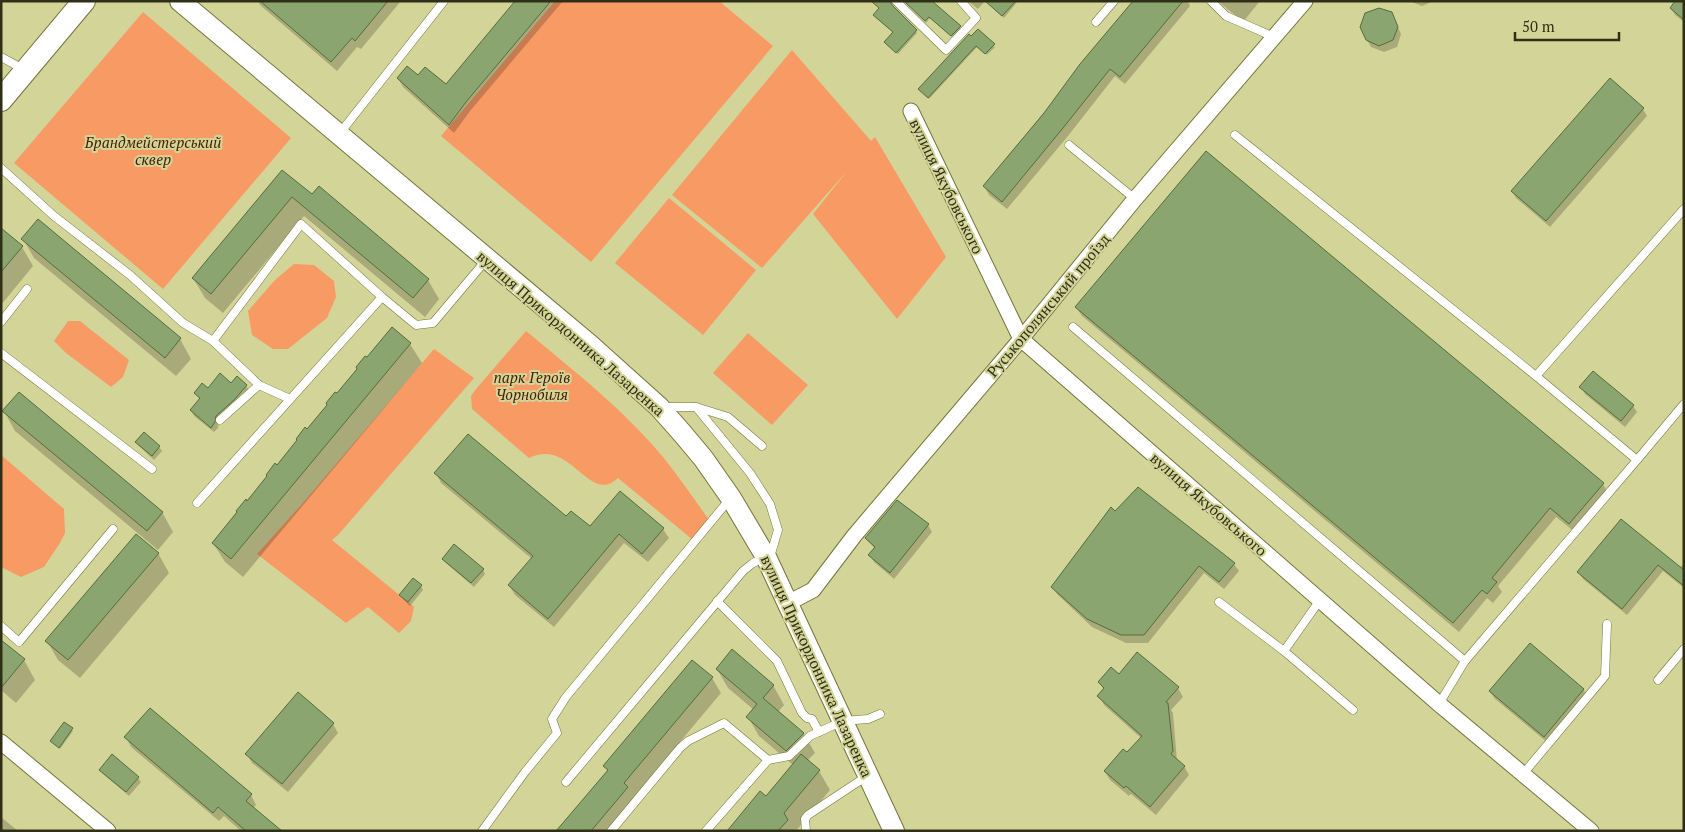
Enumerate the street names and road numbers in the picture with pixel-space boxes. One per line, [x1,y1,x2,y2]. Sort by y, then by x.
street label: вулиця Якубовського [905,115,989,257]
street label: Руськополянський проїзд [982,229,1114,381]
street label: вулиця Прикордонника Лазаренка [473,246,670,420]
street label: вулиця Якубовського [1146,448,1272,560]
street label: вулиця Прикордонника Лазаренка [757,552,878,781]

